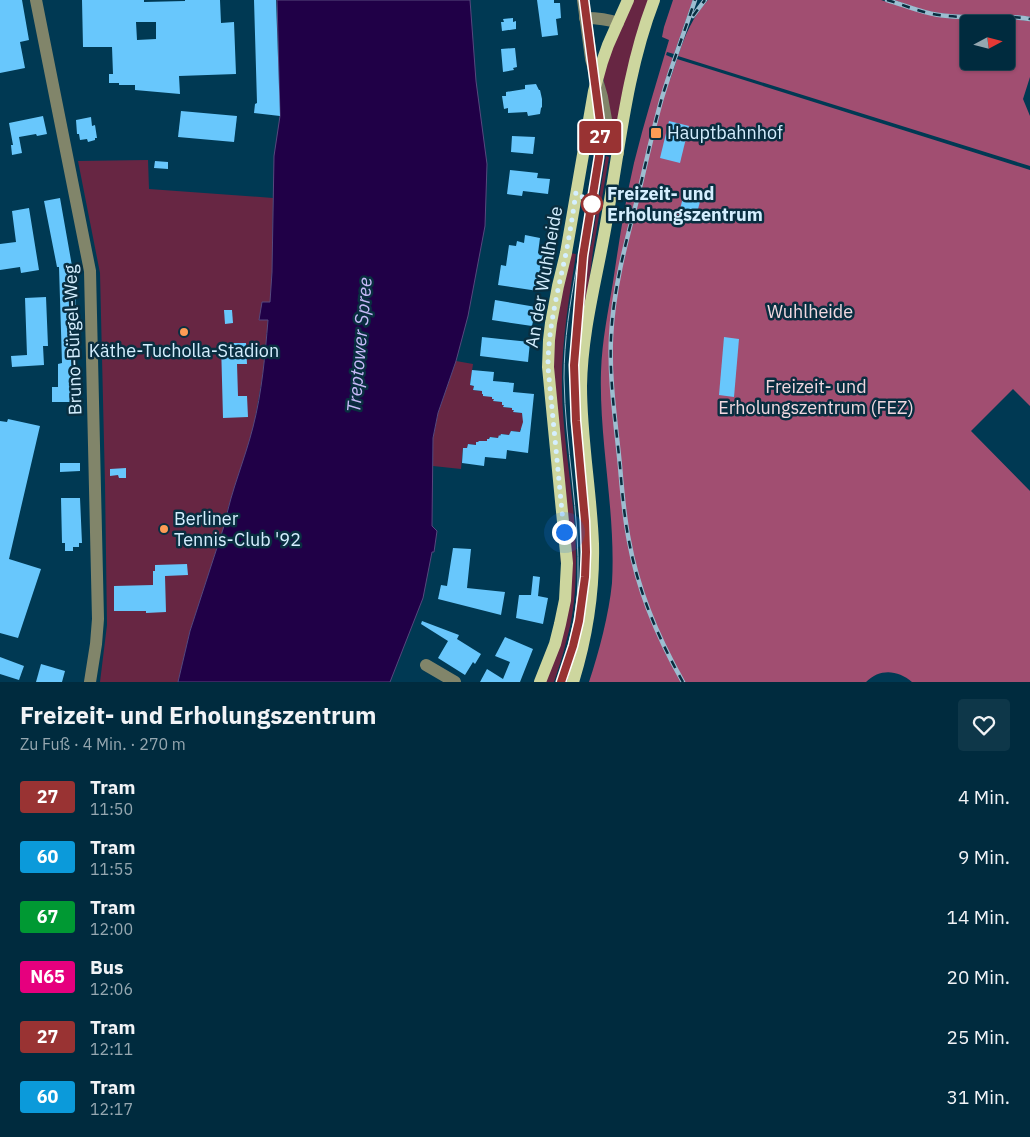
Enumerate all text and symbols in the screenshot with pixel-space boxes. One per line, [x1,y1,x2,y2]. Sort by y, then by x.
north arrow [960,15,1015,70]
map controls [960,15,1015,70]
line badge: 27 [578,121,622,153]
place label: Hauptbahnhof [667,121,783,144]
text: 27 [589,125,611,148]
marker: Hauptbahnhof [649,126,663,140]
place label: Freizeit- und Erholungszentrum [607,182,763,226]
marker: Freizeit- und Erholungszentrum [581,193,603,215]
street label: An der Wuhlheide [520,204,567,350]
street label: Bruno-Bürgel-Weg [58,264,87,416]
water label: Treptower Spree [341,276,377,414]
park label: Wuhlheide [767,300,853,323]
marker: Käthe-Tucholla-Stadion [178,326,190,338]
place label: Käthe-Tucholla-Stadion [89,339,279,362]
park label: Freizeit- und Erholungszentrum (FEZ) [718,375,914,419]
place label: Berliner Tennis-Club '92 [174,507,301,551]
your location [552,520,577,545]
marker: Berliner Tennis-Club '92 [158,523,170,535]
text: Freizeit- und Erholungszentrum [20,699,377,731]
button: heart [958,699,1010,751]
text: Zu Fuß · 4 Min. · 270 m [20,734,186,754]
text: Tram [90,775,135,799]
text: 27 [37,785,58,808]
text: 4 Min. [958,785,1010,809]
text: 11:50 [90,799,133,819]
text: Tram [90,835,135,859]
text: 60 [37,845,58,868]
text: 9 Min. [958,845,1010,869]
text: 11:55 [90,859,133,879]
text: Tram [90,895,135,919]
text: 67 [37,905,58,928]
text: 14 Min. [947,905,1010,929]
text: 12:00 [90,919,133,939]
text: Bus [90,955,124,979]
text: N65 [30,965,65,988]
text: 20 Min. [947,965,1010,989]
text: 12:06 [90,979,133,999]
text: Tram [90,1015,135,1039]
text: 27 [37,1025,58,1048]
text: 25 Min. [947,1025,1010,1049]
text: 12:11 [90,1039,133,1059]
text: Tram [90,1075,135,1099]
text: 60 [37,1085,58,1108]
text: 31 Min. [947,1085,1010,1109]
text: 12:17 [90,1099,133,1119]

